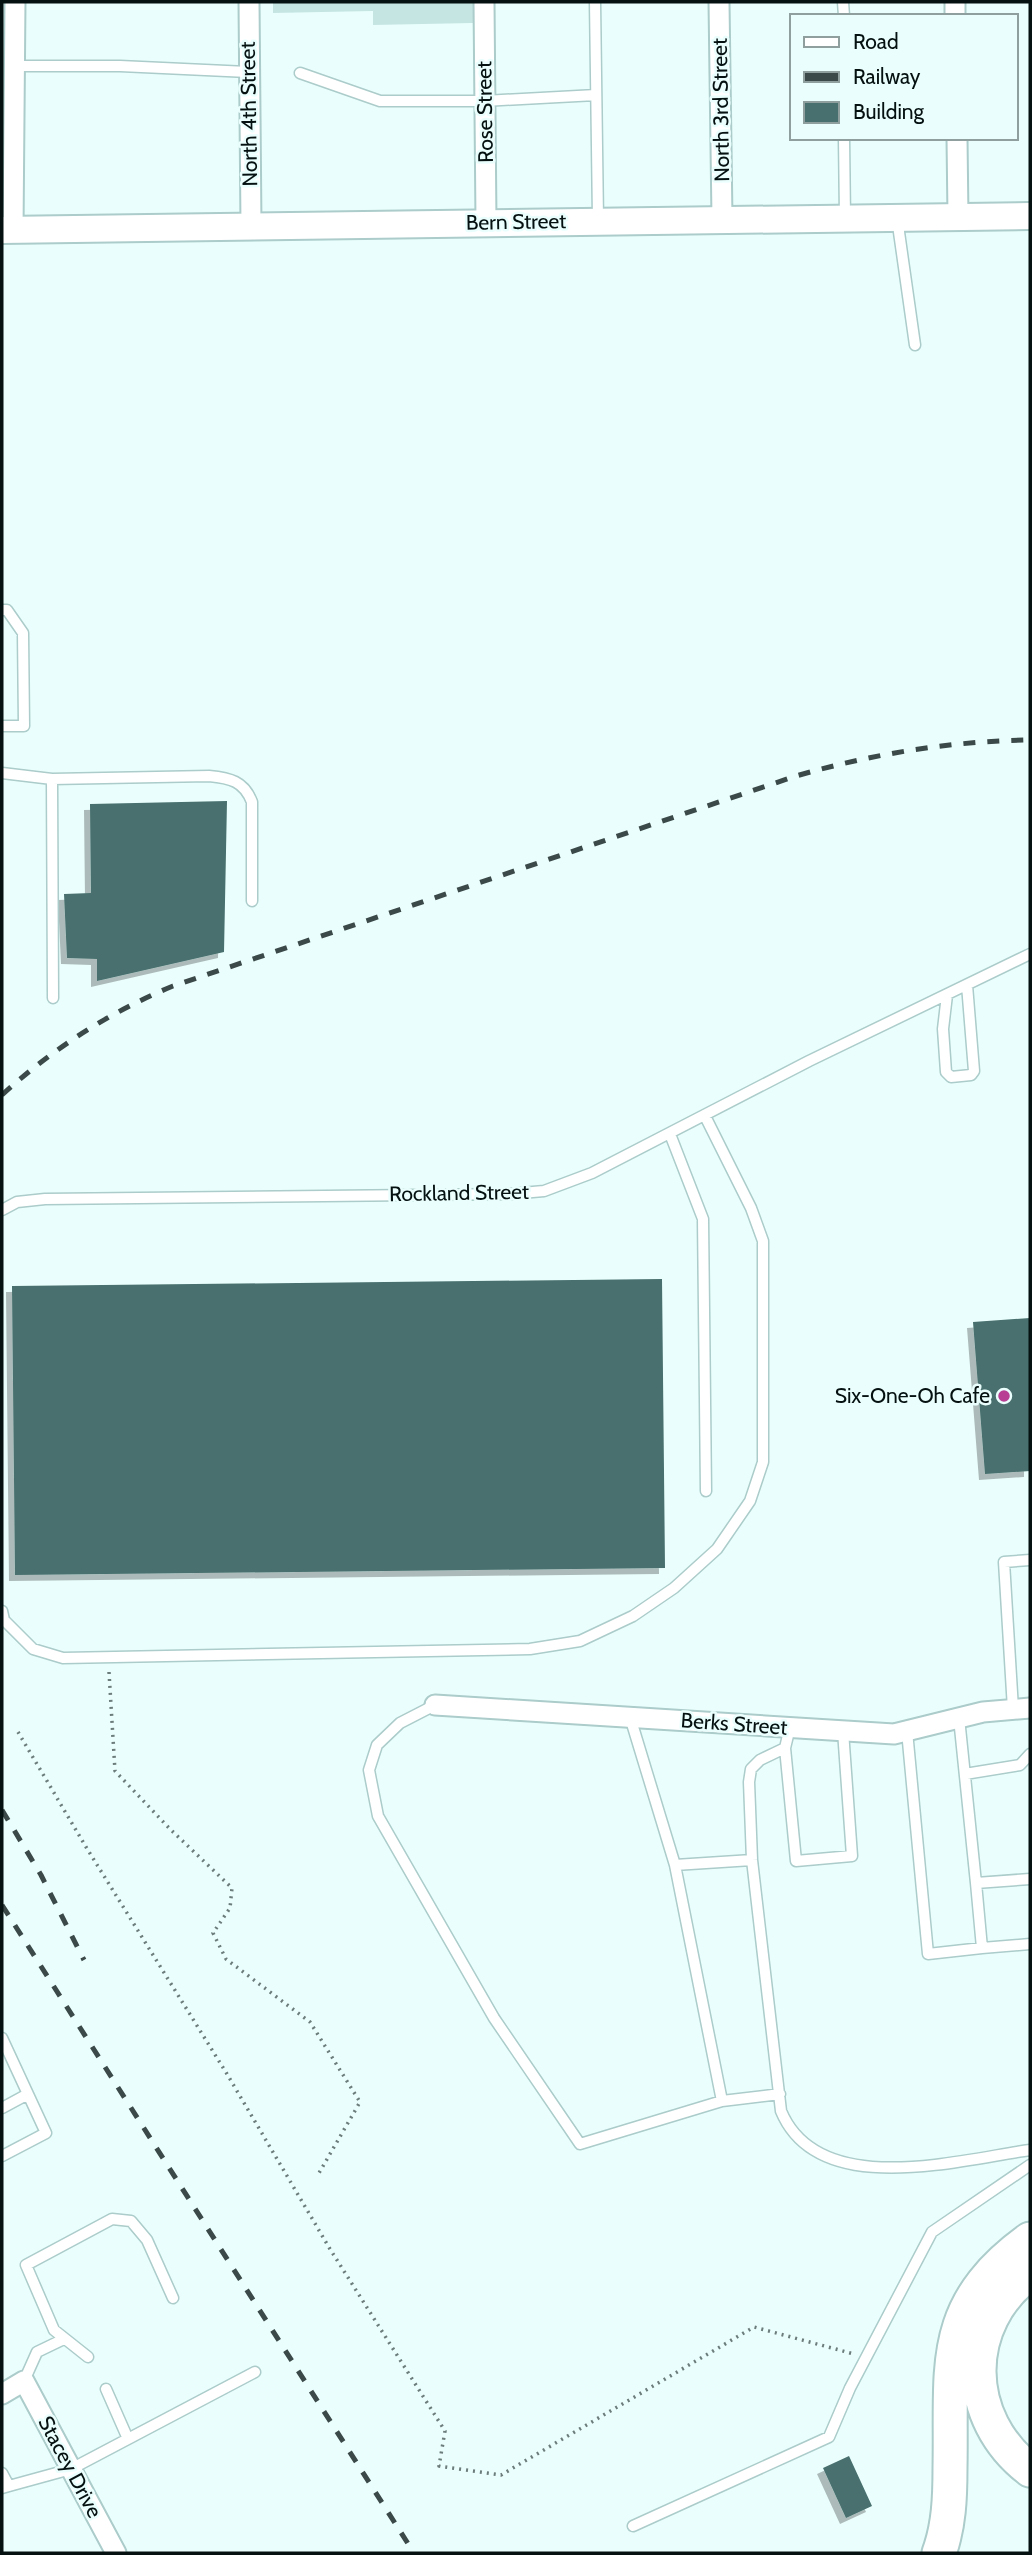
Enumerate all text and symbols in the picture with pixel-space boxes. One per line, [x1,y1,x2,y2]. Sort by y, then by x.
legend [790,14,1018,140]
text: Road [853,29,899,54]
street label: North 3rd Street [707,38,734,182]
street label: North 4th Street [235,41,262,187]
street label: Rose Street [471,61,498,163]
text: Railway [853,64,921,89]
text: Building [853,99,925,124]
street label: Bern Street [466,208,566,235]
street label: Rockland Street [389,1179,529,1206]
place label: Six-One-Oh Cafe [835,1383,990,1408]
marker: Six-One-Oh Cafe [996,1388,1012,1404]
street label: Berks Street [680,1707,788,1740]
street label: Stacey Drive [33,2412,108,2522]

